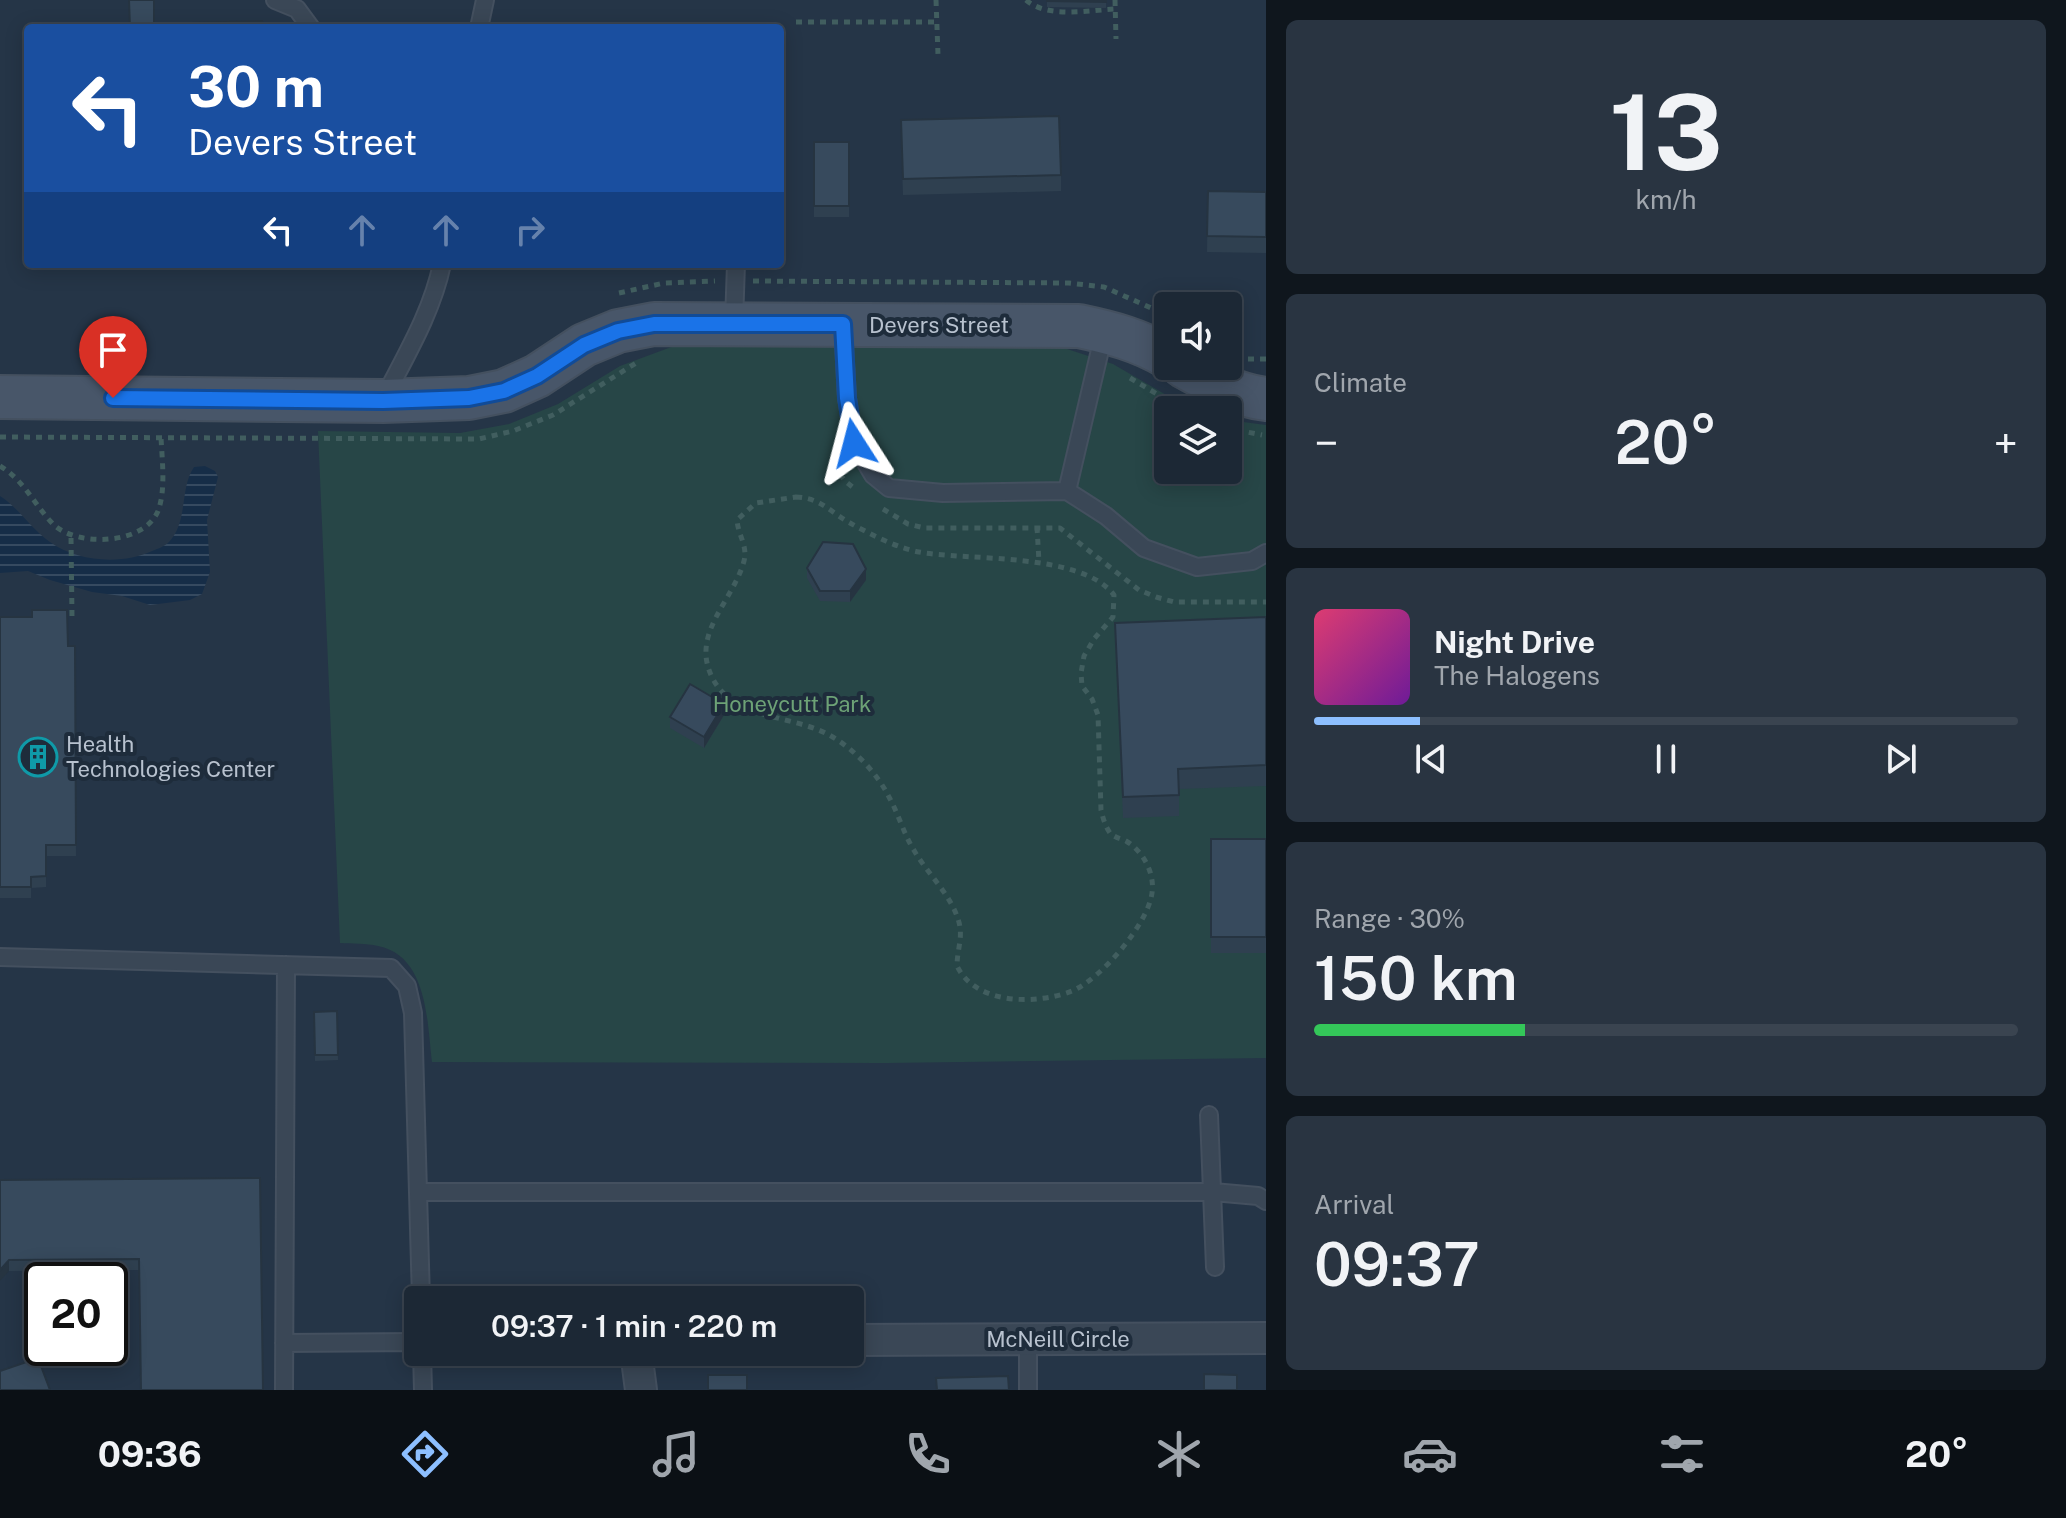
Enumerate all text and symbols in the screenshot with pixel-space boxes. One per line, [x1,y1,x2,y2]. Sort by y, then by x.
text: 30 m [188,54,324,120]
icon: left [56,56,160,160]
text: 13 [1609,71,1723,193]
text: Devers Street [188,121,417,163]
text: km/h [1635,184,1697,215]
icon: left [256,208,300,252]
icon: ahead [340,208,384,252]
icon: ahead [424,208,468,252]
icon: right [508,208,552,252]
map controls [1154,292,1242,484]
button: sound [1154,292,1242,380]
street label: Devers Street [869,312,1009,338]
pin [79,316,147,398]
icon: arrive [91,328,135,372]
text: Climate [1314,367,1407,398]
button: layers [1154,396,1242,484]
position arrow [812,401,896,485]
text: 20° [1615,407,1717,478]
text: − [1314,417,1338,469]
text: + [1994,417,2018,469]
text: Night Drive [1434,624,1595,660]
text: The Halogens [1434,660,1600,691]
park label: Honeycutt Park [713,691,871,717]
place label: Health Technologies Center [66,731,275,782]
building icon: Health Technologies Center [17,736,59,778]
icon: previous [1409,737,1453,781]
icon: pause [1644,737,1688,781]
icon: next [1879,737,1923,781]
text: Range · 30% [1314,903,1465,934]
text: 150 km [1314,943,1518,1014]
text: Arrival [1314,1189,1394,1220]
text: 09:37 [1314,1229,1480,1300]
speed limit sign: 20 [24,1262,128,1366]
text: 09:37 · 1 min · 220 m [491,1308,777,1344]
street label: McNeill Circle [986,1326,1130,1352]
icon: directions [397,1426,453,1482]
icon: music [648,1426,704,1482]
icon: phone [900,1426,956,1482]
icon: climate [1151,1426,1207,1482]
icon: car [1402,1426,1458,1482]
icon: filters [1654,1426,1710,1482]
text: 09:36 [98,1433,202,1475]
text: 20° [1905,1433,1968,1475]

